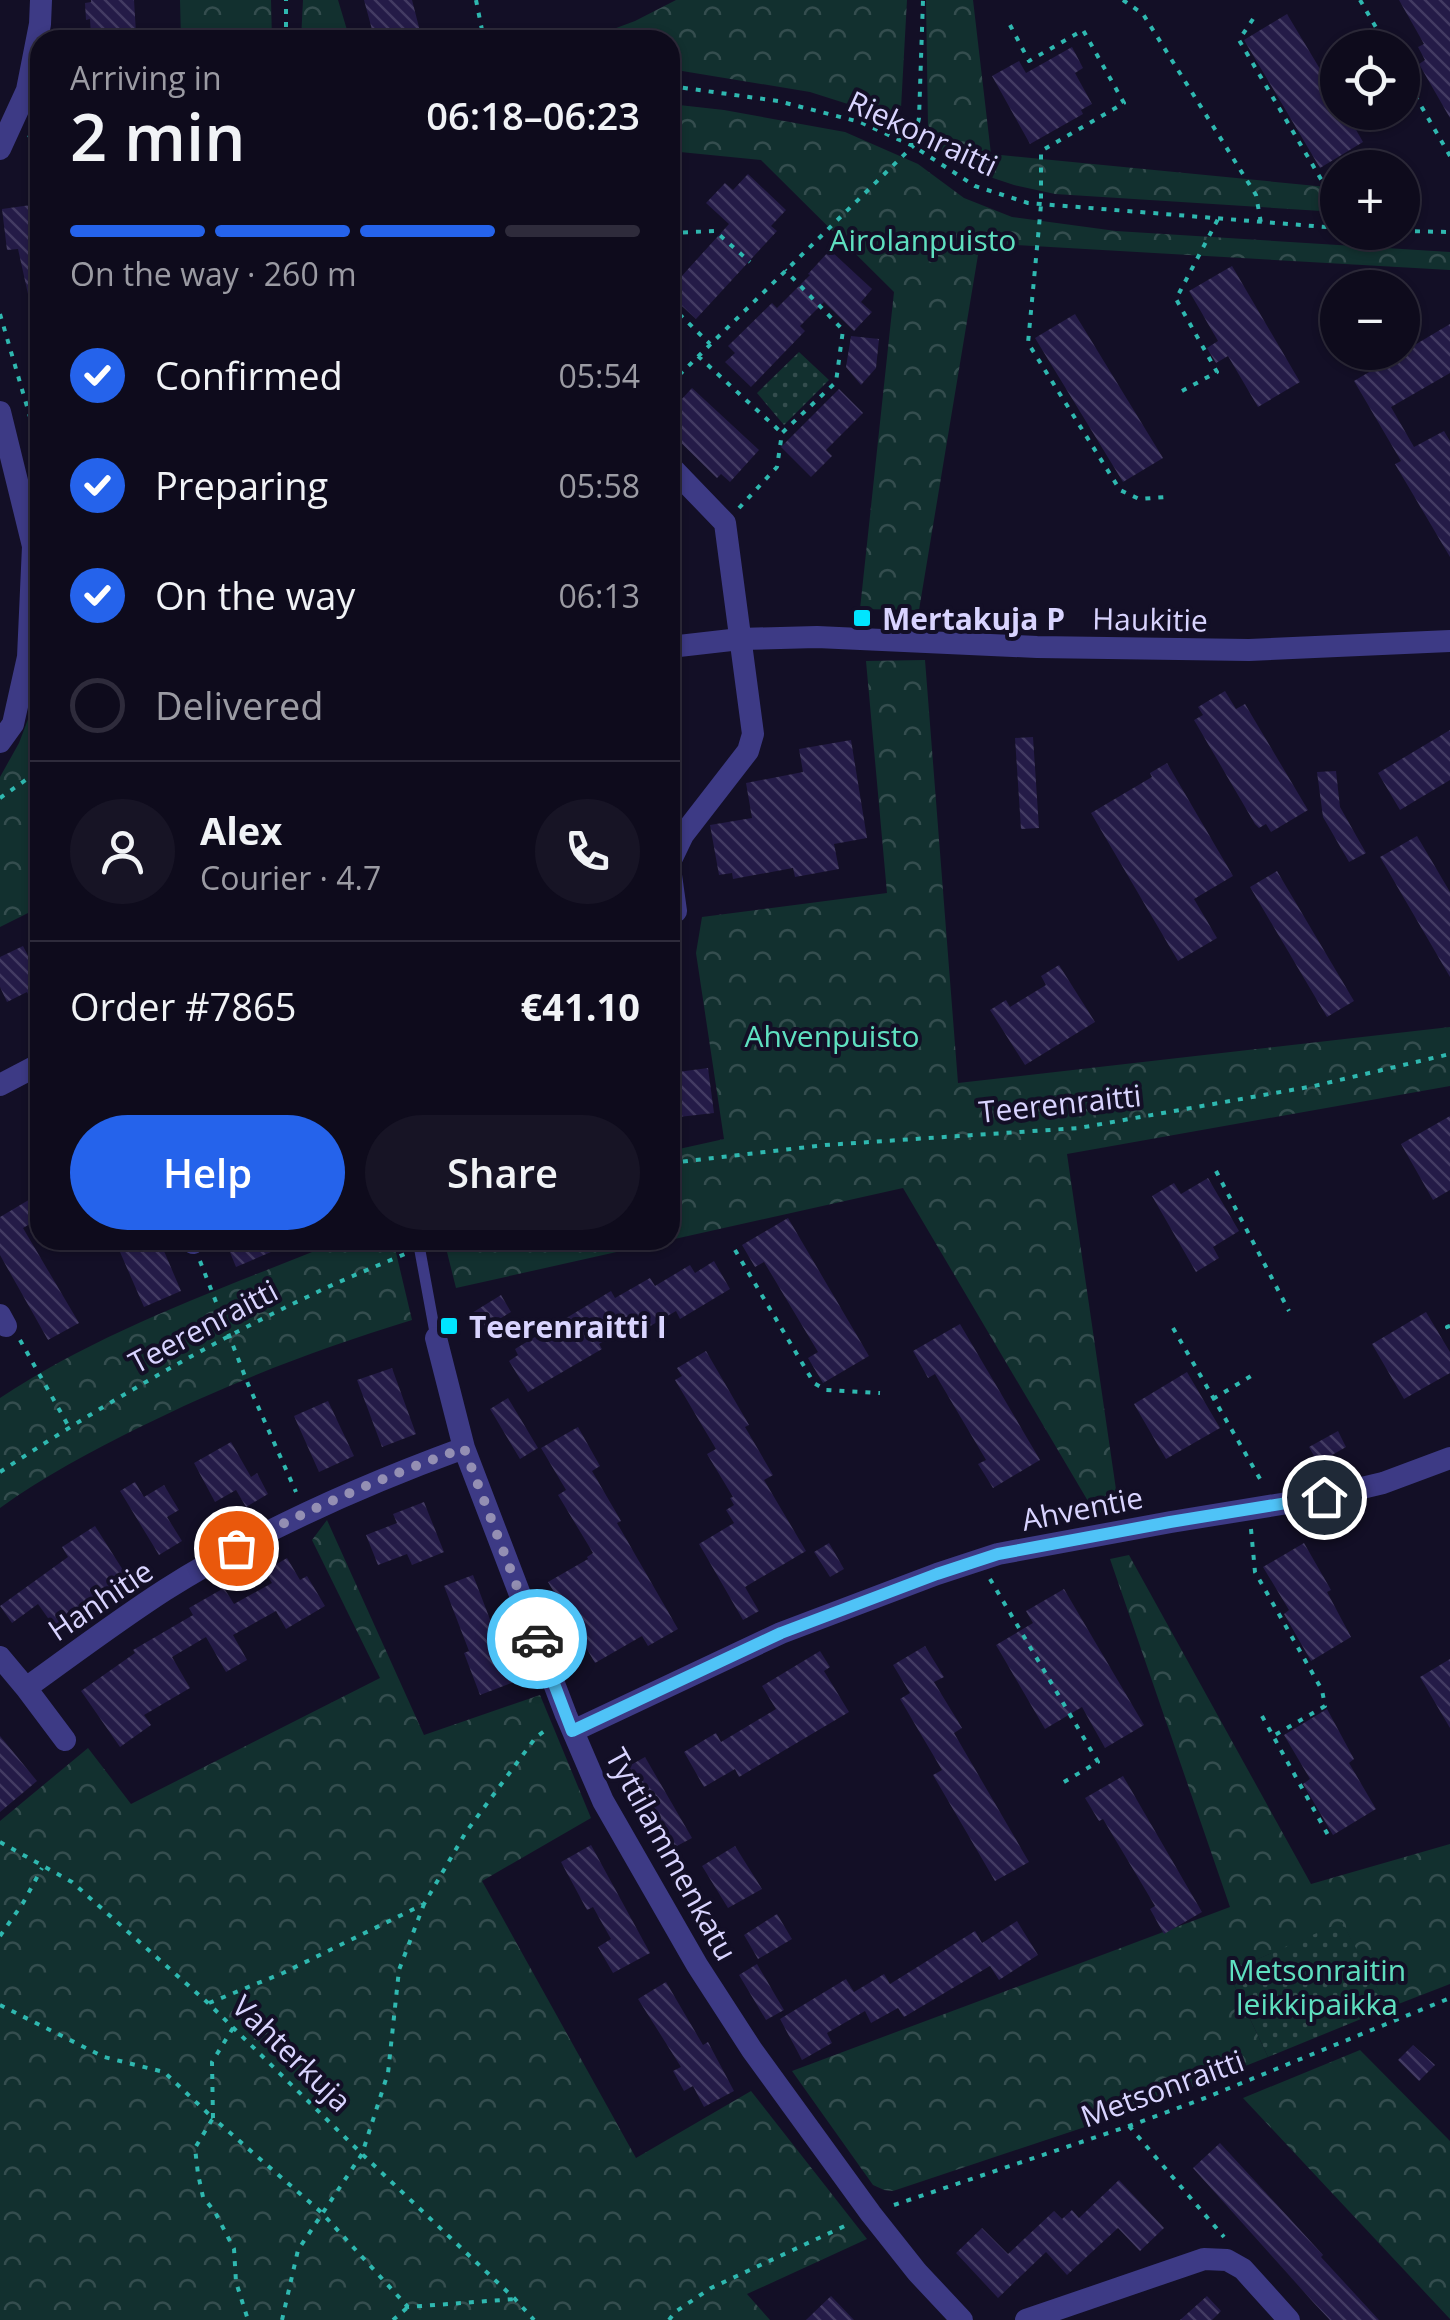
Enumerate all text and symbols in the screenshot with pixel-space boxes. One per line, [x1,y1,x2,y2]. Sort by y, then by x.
map controls [1320,30,1420,370]
button: locate [1320,30,1420,130]
text: Arriving in [70,56,222,99]
street label: Riekonraitti [842,80,1004,186]
text: 06:18–06:23 [426,89,640,141]
text: 2 min [70,92,245,180]
button: + [1320,150,1420,250]
park label: Airolanpuisto [830,219,1016,260]
text: On the way · 260 m [70,252,357,295]
button: − [1320,270,1420,370]
icon: check [70,348,125,403]
text: Confirmed [155,349,343,401]
text: 05:54 [558,354,640,397]
icon: check [70,458,125,513]
text: Preparing [155,459,328,511]
text: 05:58 [558,464,640,507]
icon: check [70,568,125,623]
text: On the way [155,569,355,621]
text: 06:13 [558,574,640,617]
street label: Haukitie [1092,597,1208,641]
place label: Mertakuja P [882,598,1065,639]
marker: Mertakuja P [851,607,873,629]
text: Delivered [155,679,324,731]
button: person [70,799,175,904]
button: phone [535,799,640,904]
text: Alex [200,804,282,856]
text: Courier · 4.7 [200,856,381,899]
text: Order #7865 [70,980,297,1032]
text: €41.10 [521,980,640,1032]
park label: Ahvenpuisto [745,1015,919,1056]
street label: Teerenraitti [977,1074,1143,1132]
button: Help [70,1115,345,1230]
button: Share [365,1115,640,1230]
street label: Teerenraitti [121,1270,285,1382]
place label: Teerenraitti I [469,1306,667,1347]
marker: Teerenraitti I [438,1315,460,1337]
pin [1282,1455,1367,1540]
icon: home [1297,1470,1352,1525]
street label: Ahventie [1018,1476,1146,1540]
pin [194,1506,279,1591]
icon: bag [209,1521,264,1576]
street label: Hanhitie [40,1550,160,1650]
courier [487,1589,587,1689]
icon: car [510,1612,565,1667]
street label: Tyttilammenkatu [597,1740,747,1968]
park label: Metsonraitin leikkipaikka [1228,1949,1406,2024]
street label: Vahterkuja [223,1986,361,2120]
street label: Metsonraitti [1075,2040,1249,2136]

